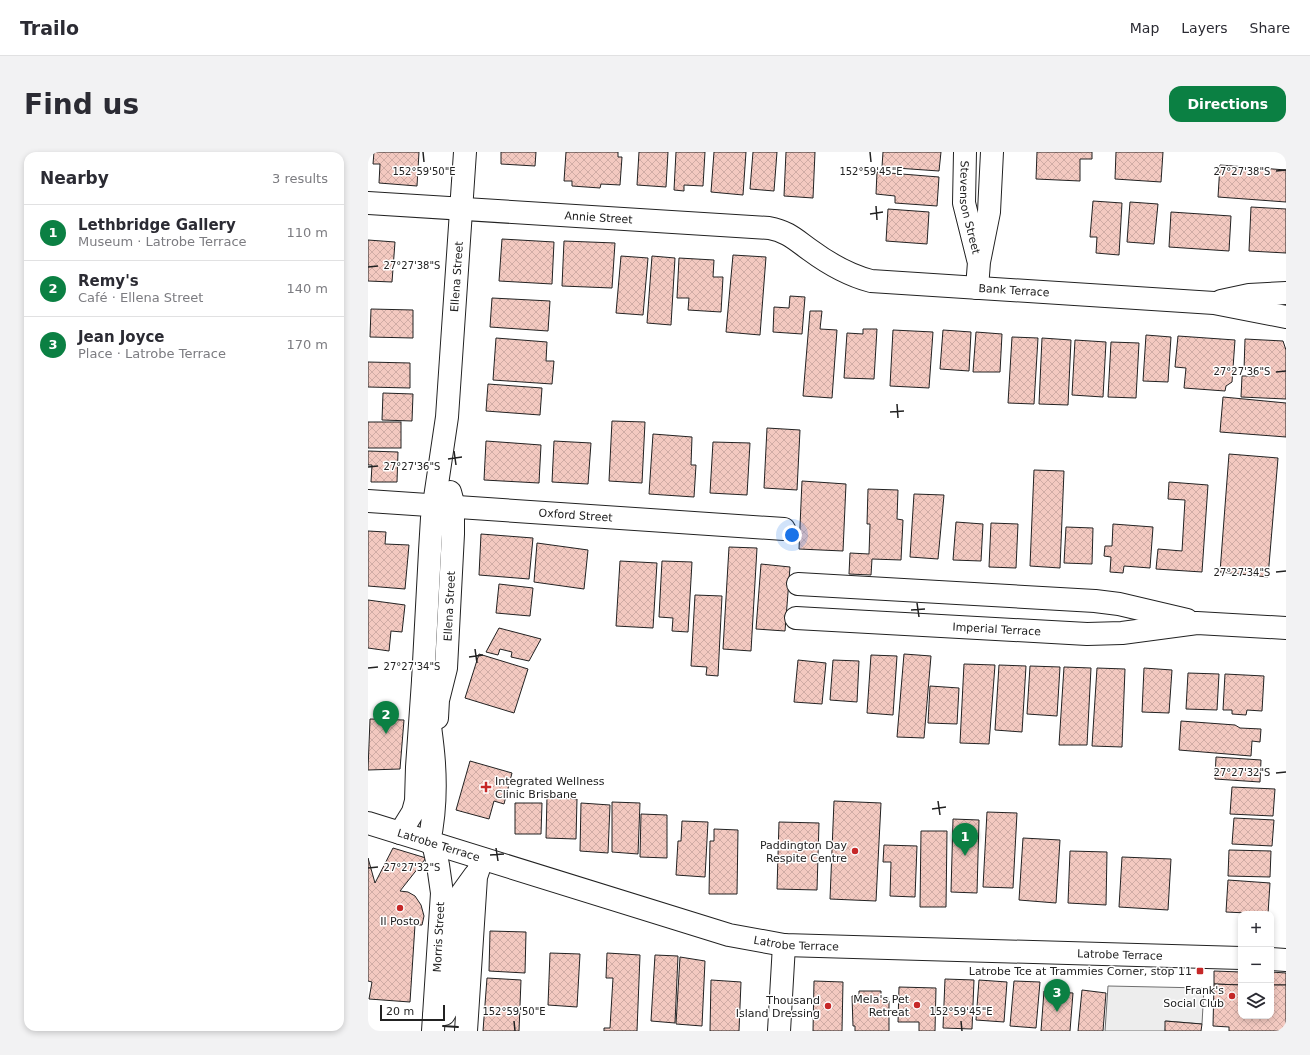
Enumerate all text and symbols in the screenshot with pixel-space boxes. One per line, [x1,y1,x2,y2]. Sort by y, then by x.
text: Trailo [20,17,79,39]
text: Map [1130,20,1159,36]
text: Layers [1181,20,1228,36]
text: Share [1250,20,1290,36]
button: Directions [1169,86,1286,122]
text: Find us [24,88,139,121]
street label: Stevenson Street [957,160,983,256]
text: 152°59'50"E [392,166,456,177]
text: 152°59'45"E [839,166,903,177]
text: 27°27'38"S [1214,166,1270,177]
text: Nearby [40,168,109,188]
text: 3 results [272,171,328,186]
street label: Annie Street [564,209,634,226]
text: Lethbridge Gallery [78,216,236,234]
text: 1 [48,225,58,240]
text: 110 m [286,225,328,240]
text: Museum · Latrobe Terrace [78,234,247,249]
street label: Ellena Street [448,240,465,312]
text: 27°27'38"S [384,260,440,271]
text: Remy's [78,272,139,290]
text: 2 [48,281,58,296]
text: 140 m [286,281,328,296]
street label: Bank Terrace [978,281,1050,299]
text: Café · Ellena Street [78,290,203,305]
text: Jean Joyce [78,328,165,346]
text: 3 [48,337,58,352]
text: 170 m [286,337,328,352]
text: Place · Latrobe Terrace [78,346,226,361]
text: 27°27'36"S [1214,366,1270,377]
text: 27°27'36"S [384,461,440,472]
street label: Oxford Street [538,506,614,524]
your location [782,525,802,545]
text: 27°27'34"S [1214,567,1270,578]
street label: Ellena Street [441,570,458,642]
street label: Imperial Terrace [952,620,1042,638]
text: 27°27'34"S [384,661,440,672]
pin: 2 [373,701,399,734]
text: 27°27'32"S [1214,767,1270,778]
place label: Integrated Wellness Clinic Brisbane [495,775,605,801]
marker: Integrated Wellness Clinic Brisbane [480,781,492,793]
pin: 1 [952,823,978,856]
street label: Latrobe Terrace [396,826,482,864]
place label: Paddington Day Respite Centre [760,839,847,865]
marker: Paddington Day Respite Centre [850,846,860,856]
text: 27°27'32"S [384,862,440,873]
street label: Morris Street [431,901,447,973]
marker: Il Posto [395,903,405,913]
map controls [1238,911,1274,1019]
button: + [1238,911,1274,947]
place label: Il Posto [380,915,420,928]
street label: Latrobe Terrace [753,933,839,953]
street label: Latrobe Terrace [1077,947,1163,962]
button: − [1238,947,1274,983]
place label: Latrobe Tce at Trammies Corner, stop 11 [969,965,1192,978]
marker: Latrobe Tce at Trammies Corner, stop 11 [1195,966,1205,976]
pin: 3 [1044,979,1070,1012]
button: layers [1238,983,1274,1019]
place label: Frank's Social Club [1163,984,1224,1010]
marker: Frank's Social Club [1227,991,1237,1001]
place label: Mela's Pet Retreat [853,993,910,1019]
place label: Thousand Island Dressing [736,994,820,1020]
marker: Mela's Pet Retreat [912,1000,922,1010]
marker: Thousand Island Dressing [823,1001,833,1011]
scale bar [380,1003,445,1022]
text: 20 m [386,1005,414,1018]
text: 152°59'50"E [482,1006,546,1017]
text: 152°59'45"E [929,1006,993,1017]

